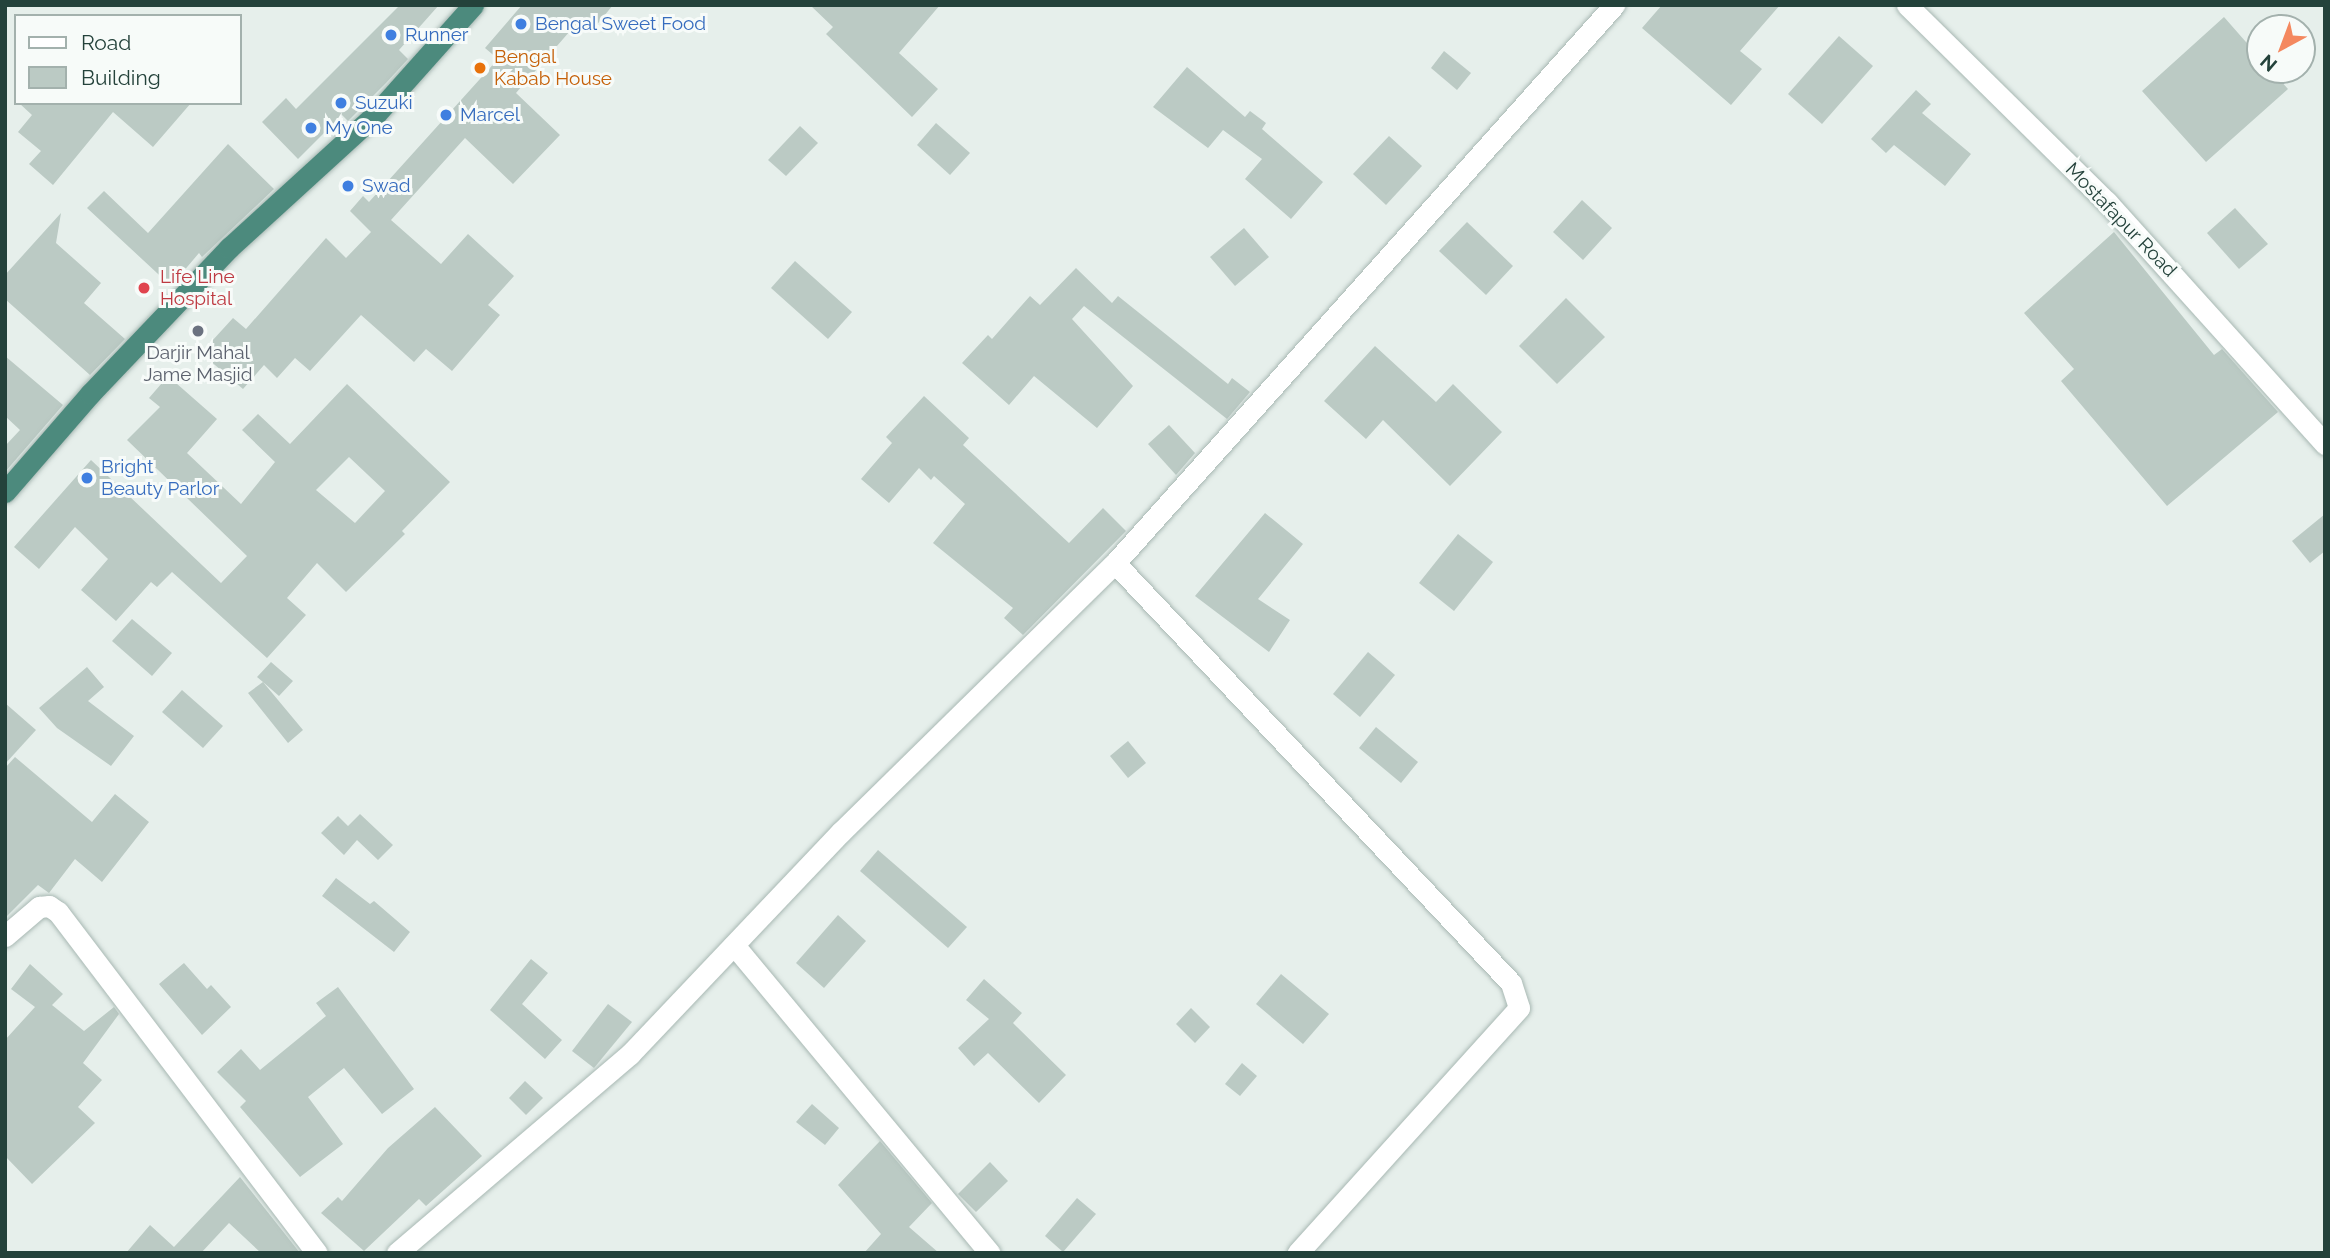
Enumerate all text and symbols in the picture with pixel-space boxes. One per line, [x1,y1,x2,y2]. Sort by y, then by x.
place label: Bengal Sweet Food [535,13,707,35]
legend [14,14,242,105]
north arrow [2246,14,2316,84]
marker: Bengal Sweet Food [513,16,529,32]
place label: Runner [405,24,469,46]
marker: Runner [383,27,399,43]
text: Road [81,30,131,55]
place label: Bengal Kabab House [494,46,612,90]
text: N [2256,50,2281,76]
marker: Bengal Kabab House [472,60,488,76]
text: Building [81,65,161,90]
place label: Suzuki [355,92,413,114]
marker: Suzuki [333,95,349,111]
place label: Marcel [460,104,520,126]
marker: Marcel [438,107,454,123]
place label: My One [325,117,393,139]
marker: My One [303,120,319,136]
street label: Mostafapur Road [2061,158,2181,282]
place label: Swad [362,175,411,197]
marker: Swad [340,178,356,194]
place label: Life Line Hospital [160,266,235,310]
marker: Life Line Hospital [134,278,154,298]
marker: Darjir Mahal Jame Masjid [190,323,206,339]
place label: Darjir Mahal Jame Masjid [143,342,253,386]
place label: Bright Beauty Parlor [101,456,220,500]
marker: Bright Beauty Parlor [79,470,95,486]

